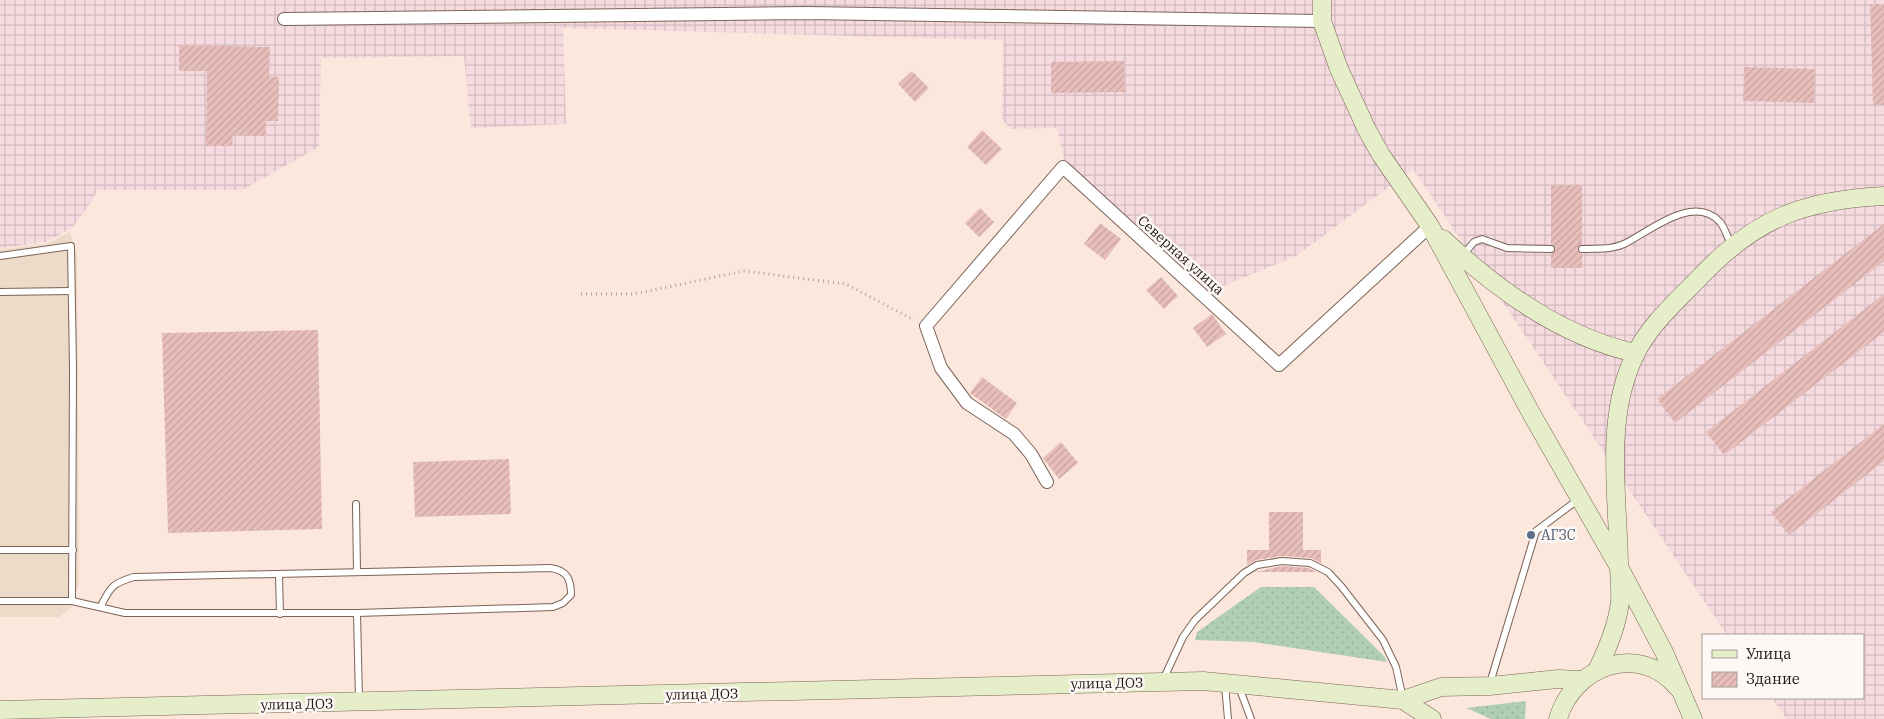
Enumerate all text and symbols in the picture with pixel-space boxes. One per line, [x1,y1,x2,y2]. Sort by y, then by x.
street label: Северная улица [1134,211,1228,299]
place label: АГЗС [1541,526,1576,544]
marker: АГЗС [1525,529,1537,541]
legend [1702,634,1864,699]
text: Улица [1746,644,1791,663]
text: Здание [1746,669,1800,688]
street label: улица ДОЗ [1071,673,1143,693]
street label: улица ДОЗ [666,684,738,704]
street label: улица ДОЗ [261,694,333,714]

